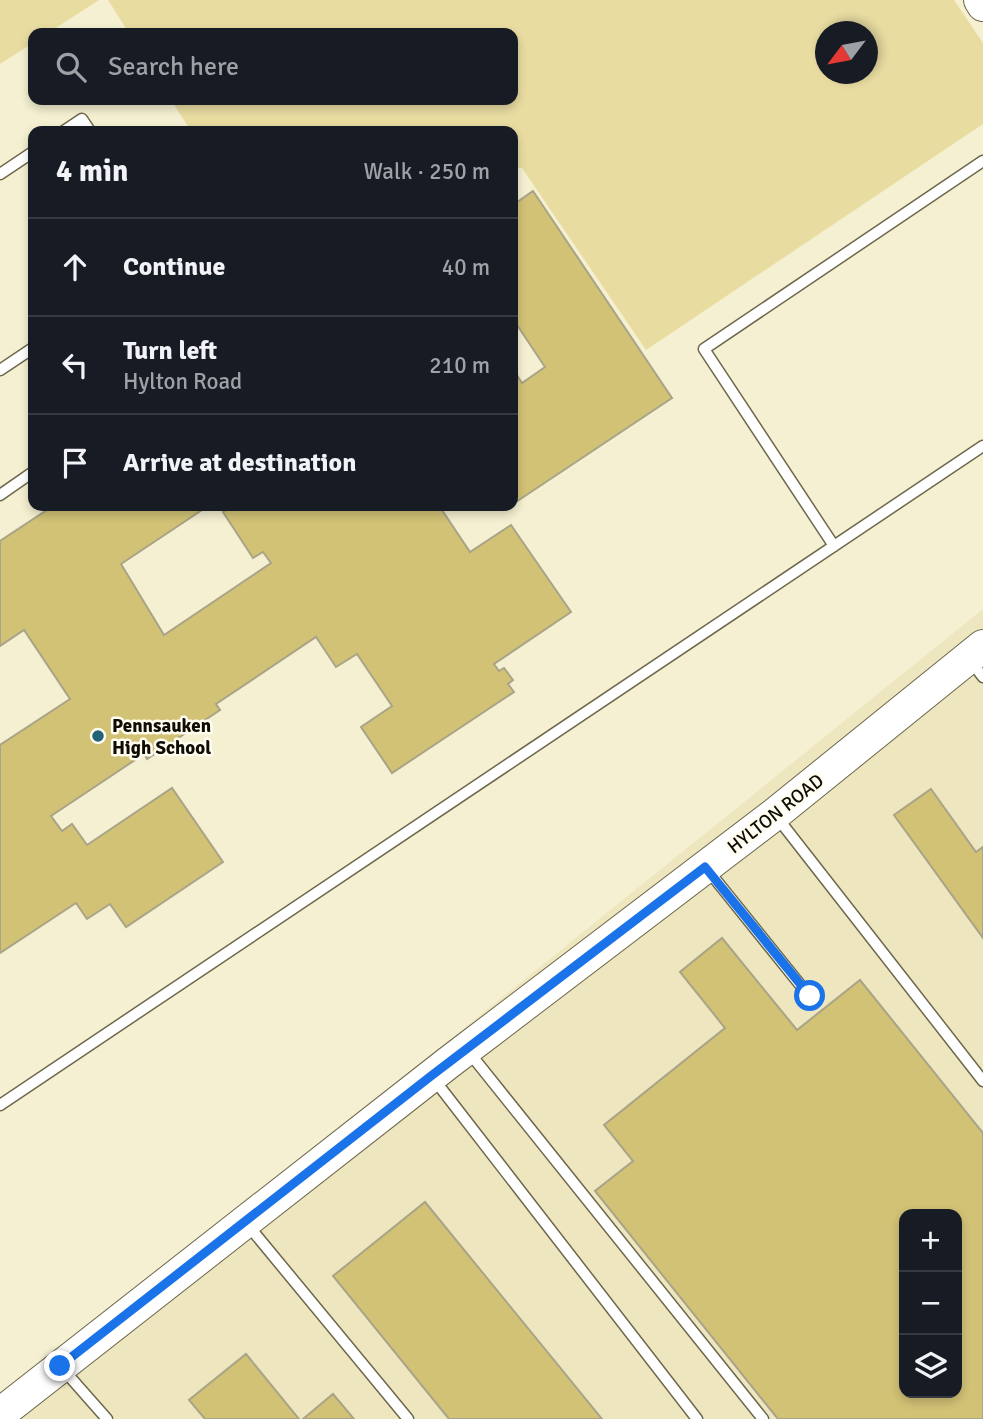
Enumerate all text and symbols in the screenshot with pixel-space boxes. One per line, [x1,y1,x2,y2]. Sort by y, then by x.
north arrow [815,21,878,84]
search box [28,28,518,105]
icon: search [52,48,90,86]
text: Search here [108,51,239,83]
text: 4 min [56,153,128,190]
text: Walk · 250 m [364,157,490,186]
icon: ahead [56,248,94,286]
text: Continue [123,251,225,283]
text: 40 m [442,253,490,282]
text: Turn left [123,335,217,367]
icon: left [56,346,94,384]
text: 210 m [429,351,490,380]
text: Hylton Road [123,367,242,396]
icon: arrive [56,444,94,482]
text: Arrive at destination [123,447,356,479]
place label: Pennsauken High School [112,714,211,760]
marker: Pennsauken High School [90,728,106,744]
street label: HYLTON ROAD [723,769,829,859]
route start [794,980,825,1011]
map controls [899,1209,962,1398]
button: + [899,1209,962,1272]
button: − [899,1272,962,1335]
button: layers [899,1335,962,1398]
route end [44,1350,75,1381]

